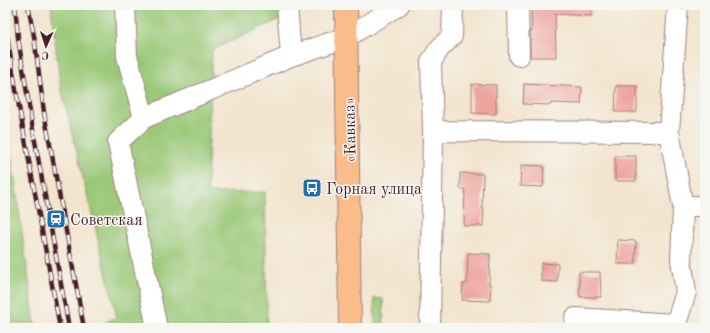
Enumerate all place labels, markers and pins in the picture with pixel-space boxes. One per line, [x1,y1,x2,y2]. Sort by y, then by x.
bus stop icon: Горная улица [301,177,323,199]
place label: Горная улица [326,182,422,198]
station icon: Советская [45,208,67,230]
place label: Советская [70,213,142,229]

